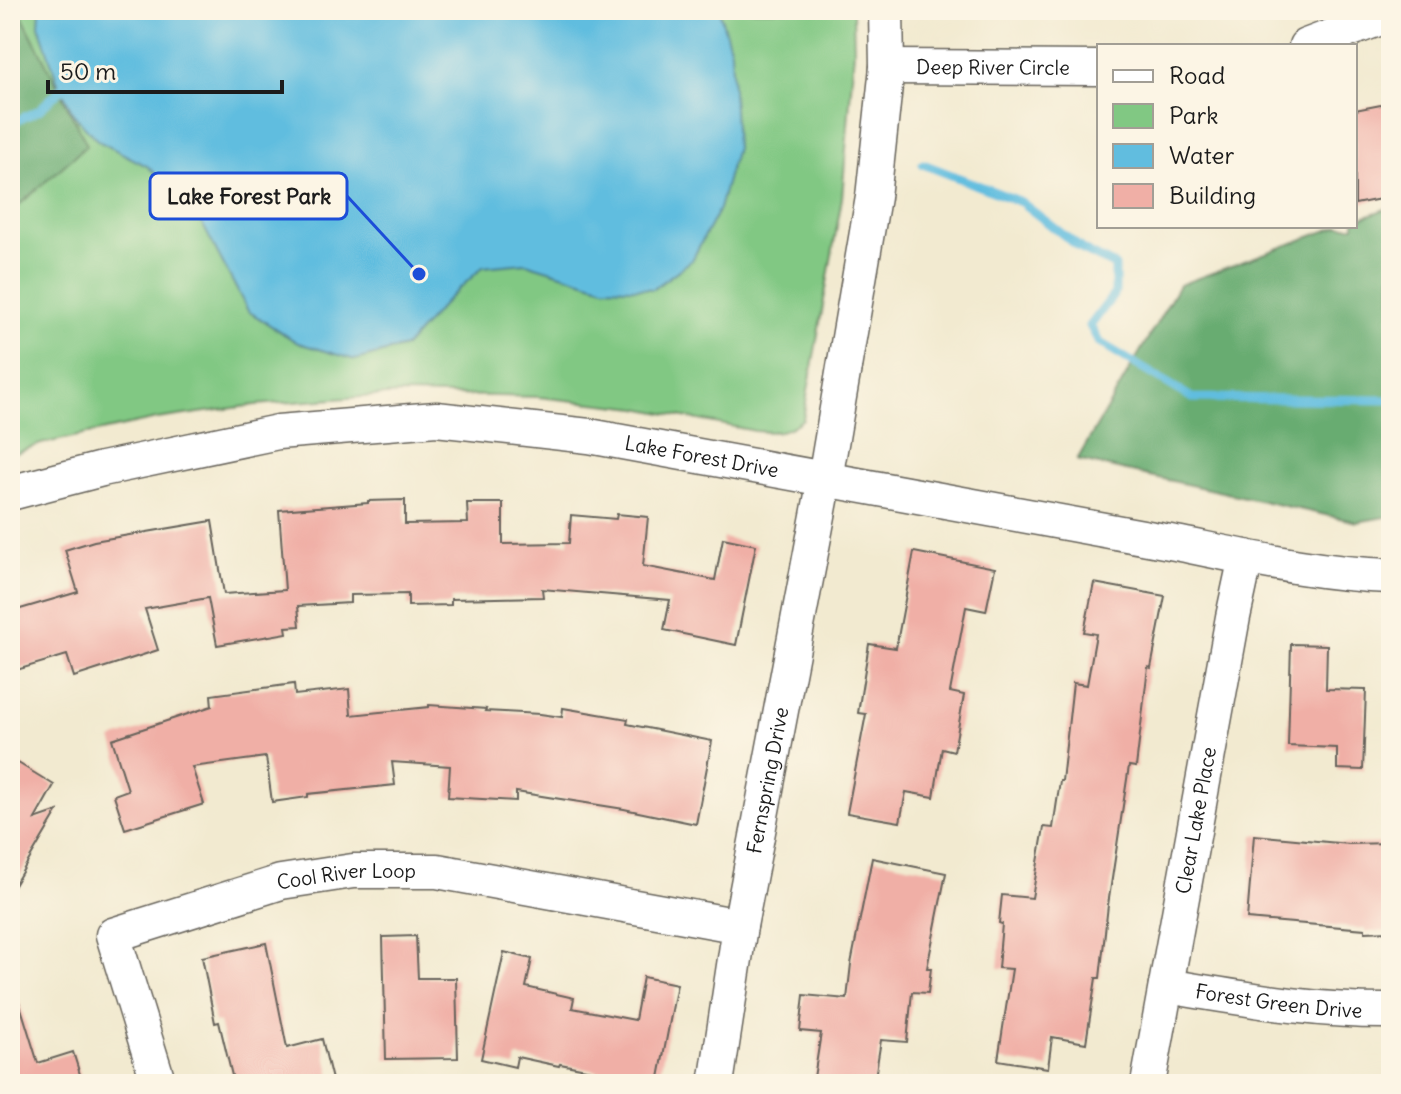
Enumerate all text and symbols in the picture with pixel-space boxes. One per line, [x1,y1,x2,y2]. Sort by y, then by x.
scale bar [48,44,282,94]
legend [1097,44,1357,228]
street label: Deep River Circle [916,54,1070,80]
text: 50 m [60,56,116,86]
text: Road [1169,60,1225,90]
text: Park [1169,100,1219,130]
text: Water [1169,140,1234,170]
callout: Lake Forest Park [150,173,347,219]
text: Building [1169,180,1256,210]
text: Lake Forest Park [167,182,331,210]
street label: Lake Forest Drive [623,430,781,482]
street label: Fernspring Drive [741,705,793,856]
street label: Clear Lake Place [1170,745,1221,896]
street label: Cool River Loop [275,858,416,894]
street label: Forest Green Drive [1194,978,1363,1023]

